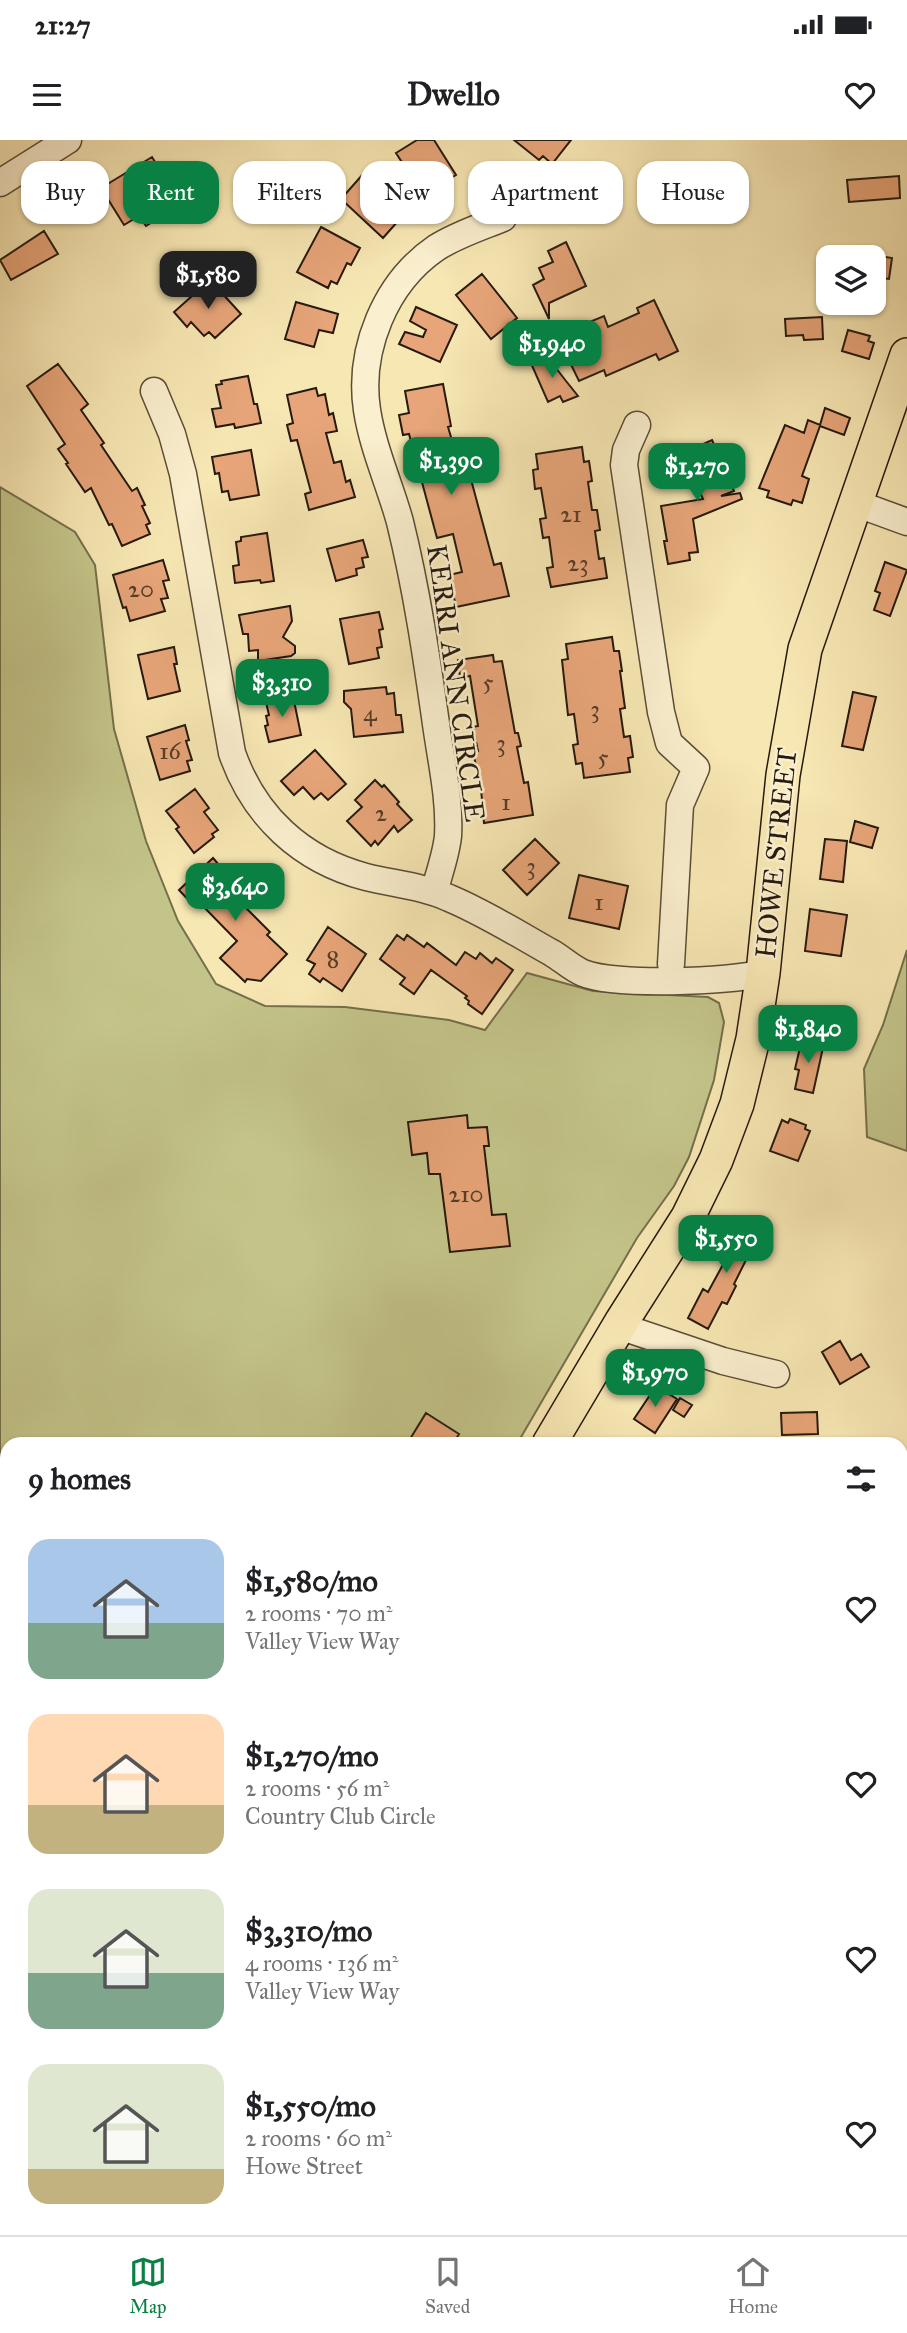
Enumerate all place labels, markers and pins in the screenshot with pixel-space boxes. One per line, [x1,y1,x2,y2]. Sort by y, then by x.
pin: $1,580 [151,251,265,311]
pin: $1,940 [495,320,609,380]
pin: $1,390 [394,438,508,497]
pin: $1,270 [640,444,754,503]
pin: $3,310 [225,660,339,719]
pin: $3,640 [178,864,292,923]
pin: $1,840 [751,1006,865,1065]
pin: $1,550 [669,1216,783,1275]
pin: $1,970 [598,1350,712,1409]

